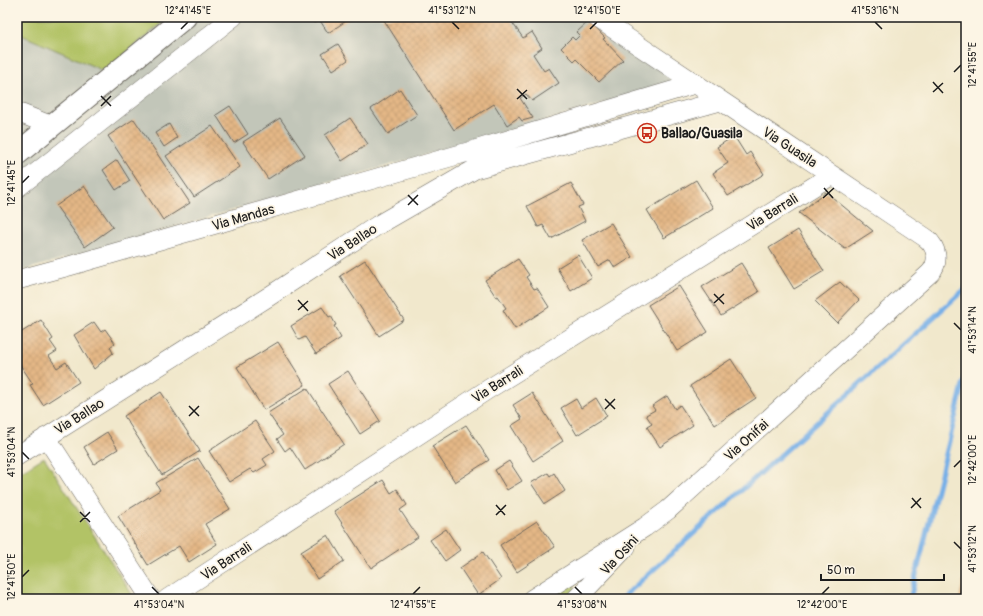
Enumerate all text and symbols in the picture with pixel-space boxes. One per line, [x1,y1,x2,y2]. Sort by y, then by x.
text: 12°41'45"E [165,5,211,17]
text: 41°53'12"N [428,5,476,17]
text: 12°41'50"E [573,5,621,17]
text: 41°53'16"N [851,5,899,17]
text: 12°41'55"E [967,42,979,88]
bus stop icon: Ballao/Guasila [636,122,658,144]
street label: Via Guasila [759,123,820,171]
place label: Ballao/Guasila [661,125,743,142]
text: 12°41'45"E [6,160,18,206]
street label: Via Barrali [744,190,801,235]
street label: Via Mandas [210,200,277,234]
street label: Via Ballao [324,220,381,265]
text: 41°53'14"N [967,306,979,354]
street label: Via Barrali [469,362,526,407]
street label: Via Ballao [51,394,108,438]
street label: Via Onifai [721,416,772,465]
text: 41°53'04"N [6,427,18,477]
text: 12°42'00"E [967,435,979,485]
text: 41°53'12"N [967,525,979,573]
street label: Via Osini [597,531,642,579]
street label: Via Barrali [198,538,255,584]
text: 12°41'50"E [6,553,18,601]
scale bar [821,556,944,582]
text: 50 m [827,563,855,578]
text: 41°53'04"N [134,599,184,611]
text: 12°41'55"E [390,599,436,611]
text: 41°53'08"N [557,599,607,611]
text: 12°42'00"E [797,599,847,611]

